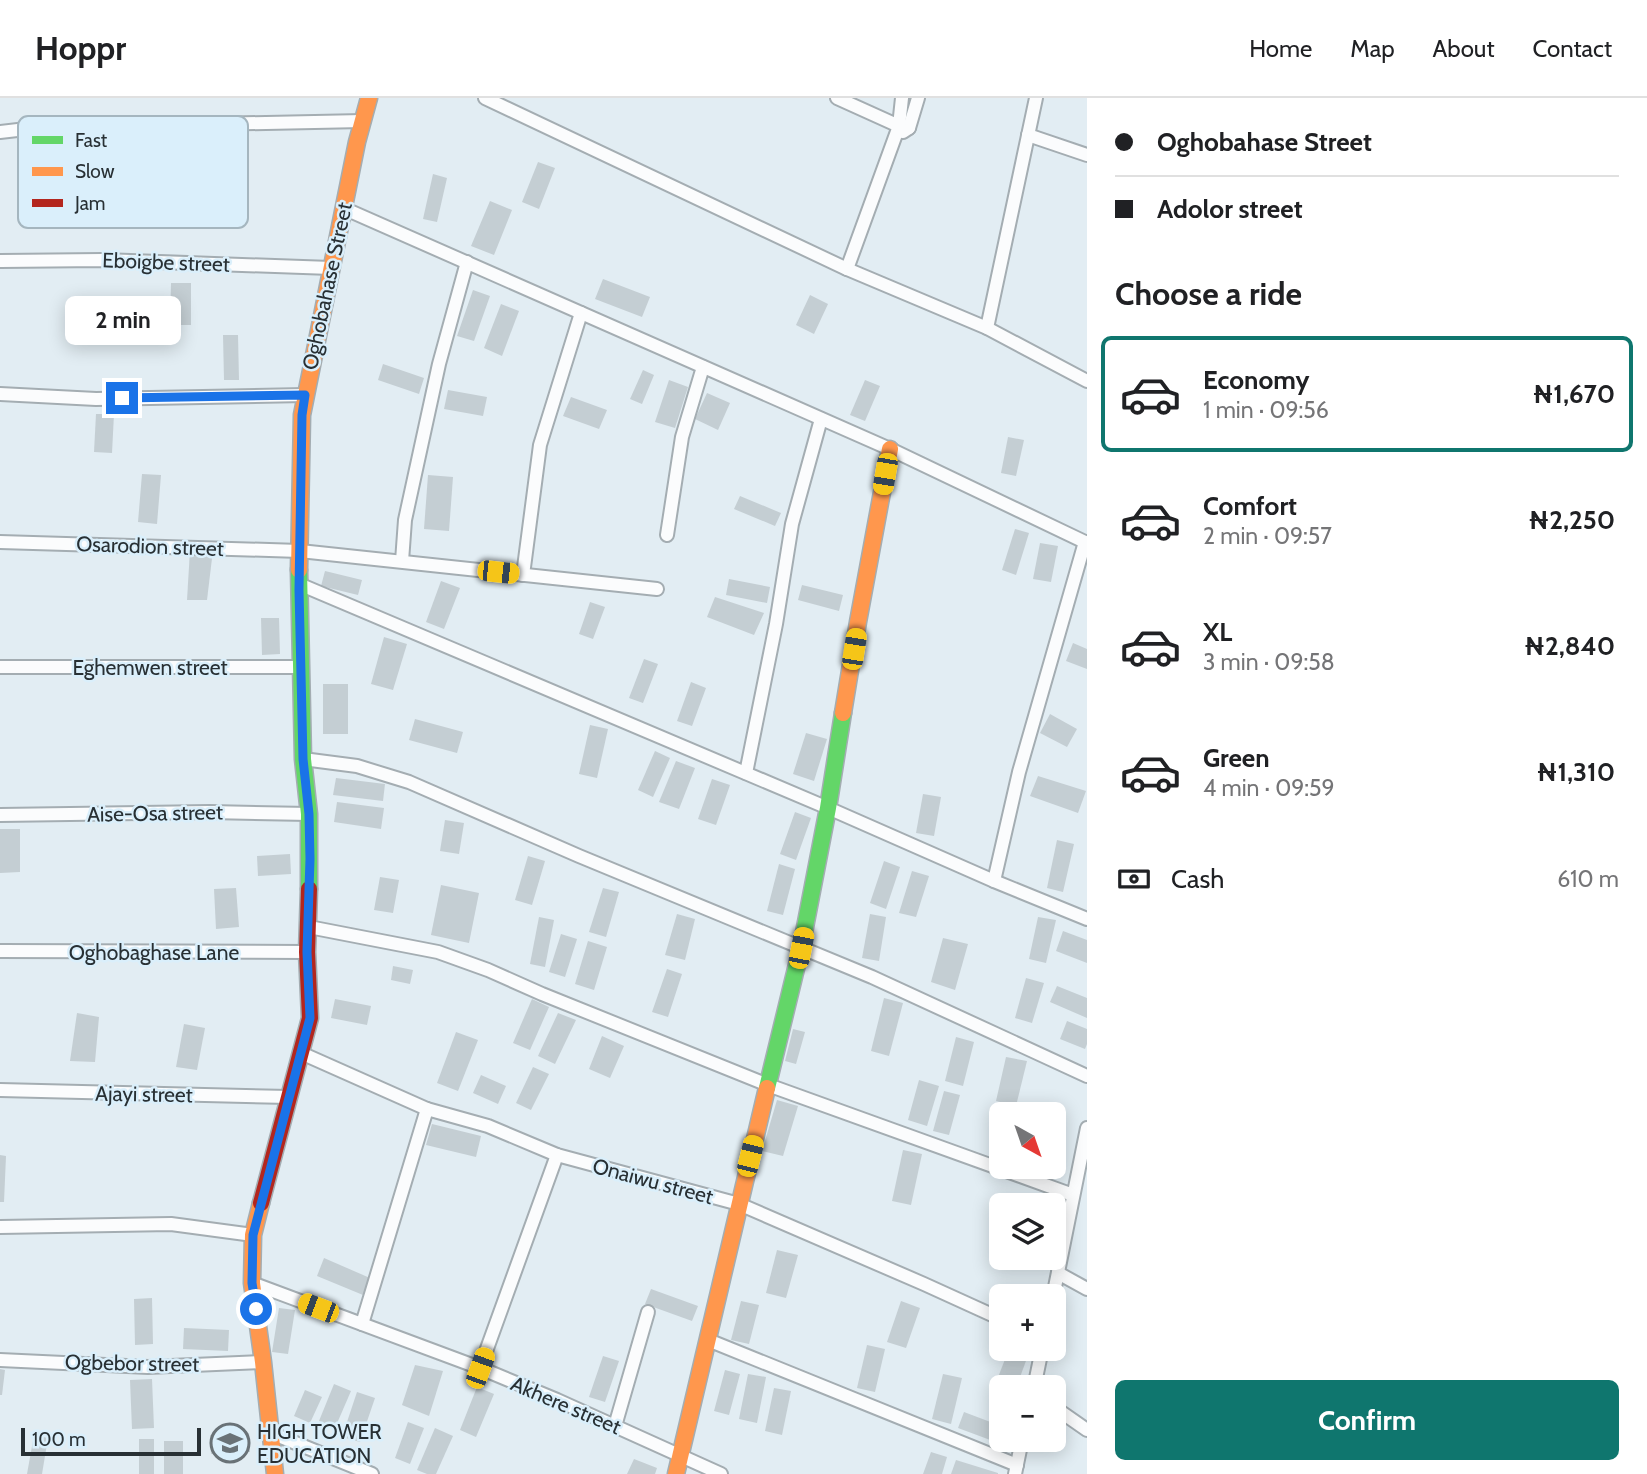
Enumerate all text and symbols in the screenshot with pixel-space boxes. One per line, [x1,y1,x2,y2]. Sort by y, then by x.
text: Hoppr [35,28,126,68]
text: Home [1249,34,1312,63]
text: Map [1350,34,1395,63]
text: About [1433,34,1495,63]
text: Contact [1533,34,1612,63]
legend [18,116,248,228]
text: Oghobahase Street [1157,126,1372,158]
text: Fast [75,129,108,152]
text: Slow [75,160,115,183]
text: Jam [74,192,105,215]
text: Adolor street [1157,193,1303,225]
street label: Oghobahase Street [297,200,357,372]
street label: Eboigbe street [102,247,230,277]
text: Choose a ride [1115,274,1302,313]
callout: 2 min [64,296,180,345]
text: 2 min [95,306,151,334]
icon: car [1119,363,1182,426]
text: Economy [1203,364,1309,396]
text: ₦1,670 [1532,378,1615,410]
route end [106,382,138,414]
text: 1 min · 09:56 [1203,396,1329,424]
car [872,451,899,497]
icon: car [1119,489,1182,552]
text: Comfort [1203,490,1297,522]
text: ₦2,250 [1528,504,1615,536]
text: 2 min · 09:57 [1203,522,1332,550]
street label: Osarodion street [76,531,224,561]
car [477,559,520,585]
icon: car [1119,615,1182,678]
text: XL [1203,616,1232,648]
car [841,627,868,671]
text: ₦2,840 [1524,630,1615,662]
text: 3 min · 09:58 [1203,648,1335,676]
street label: Eghemwen street [72,655,228,680]
icon: car [1119,741,1182,804]
text: Green [1203,742,1270,774]
text: ₦1,310 [1536,756,1615,788]
text: 4 min · 09:59 [1203,774,1335,802]
street label: Aise-Osa street [87,799,223,827]
icon: cash [1115,860,1153,898]
text: Cash [1171,863,1224,895]
text: 610 m [1557,865,1619,893]
car [787,925,816,971]
street label: Oghobaghase Lane [69,940,239,965]
street label: Ajayi street [95,1081,193,1108]
north arrow [989,1102,1066,1180]
map controls [989,1102,1066,1452]
car [735,1133,766,1179]
street label: Onaiwu street [590,1153,716,1209]
button: layers [989,1193,1066,1270]
button: + [989,1284,1066,1361]
car [295,1291,342,1325]
route start [240,1293,272,1325]
car [463,1345,498,1391]
street label: Ogbebor street [65,1349,199,1377]
street label: Akhere street [507,1371,625,1439]
button: − [989,1375,1066,1452]
button: Confirm [1115,1380,1619,1460]
place label: HIGH TOWER EDUCATION [257,1419,382,1468]
school or university icon: HIGH TOWER EDUCATION [209,1422,251,1464]
scale bar [21,1425,201,1457]
text: 100 m [32,1428,86,1451]

